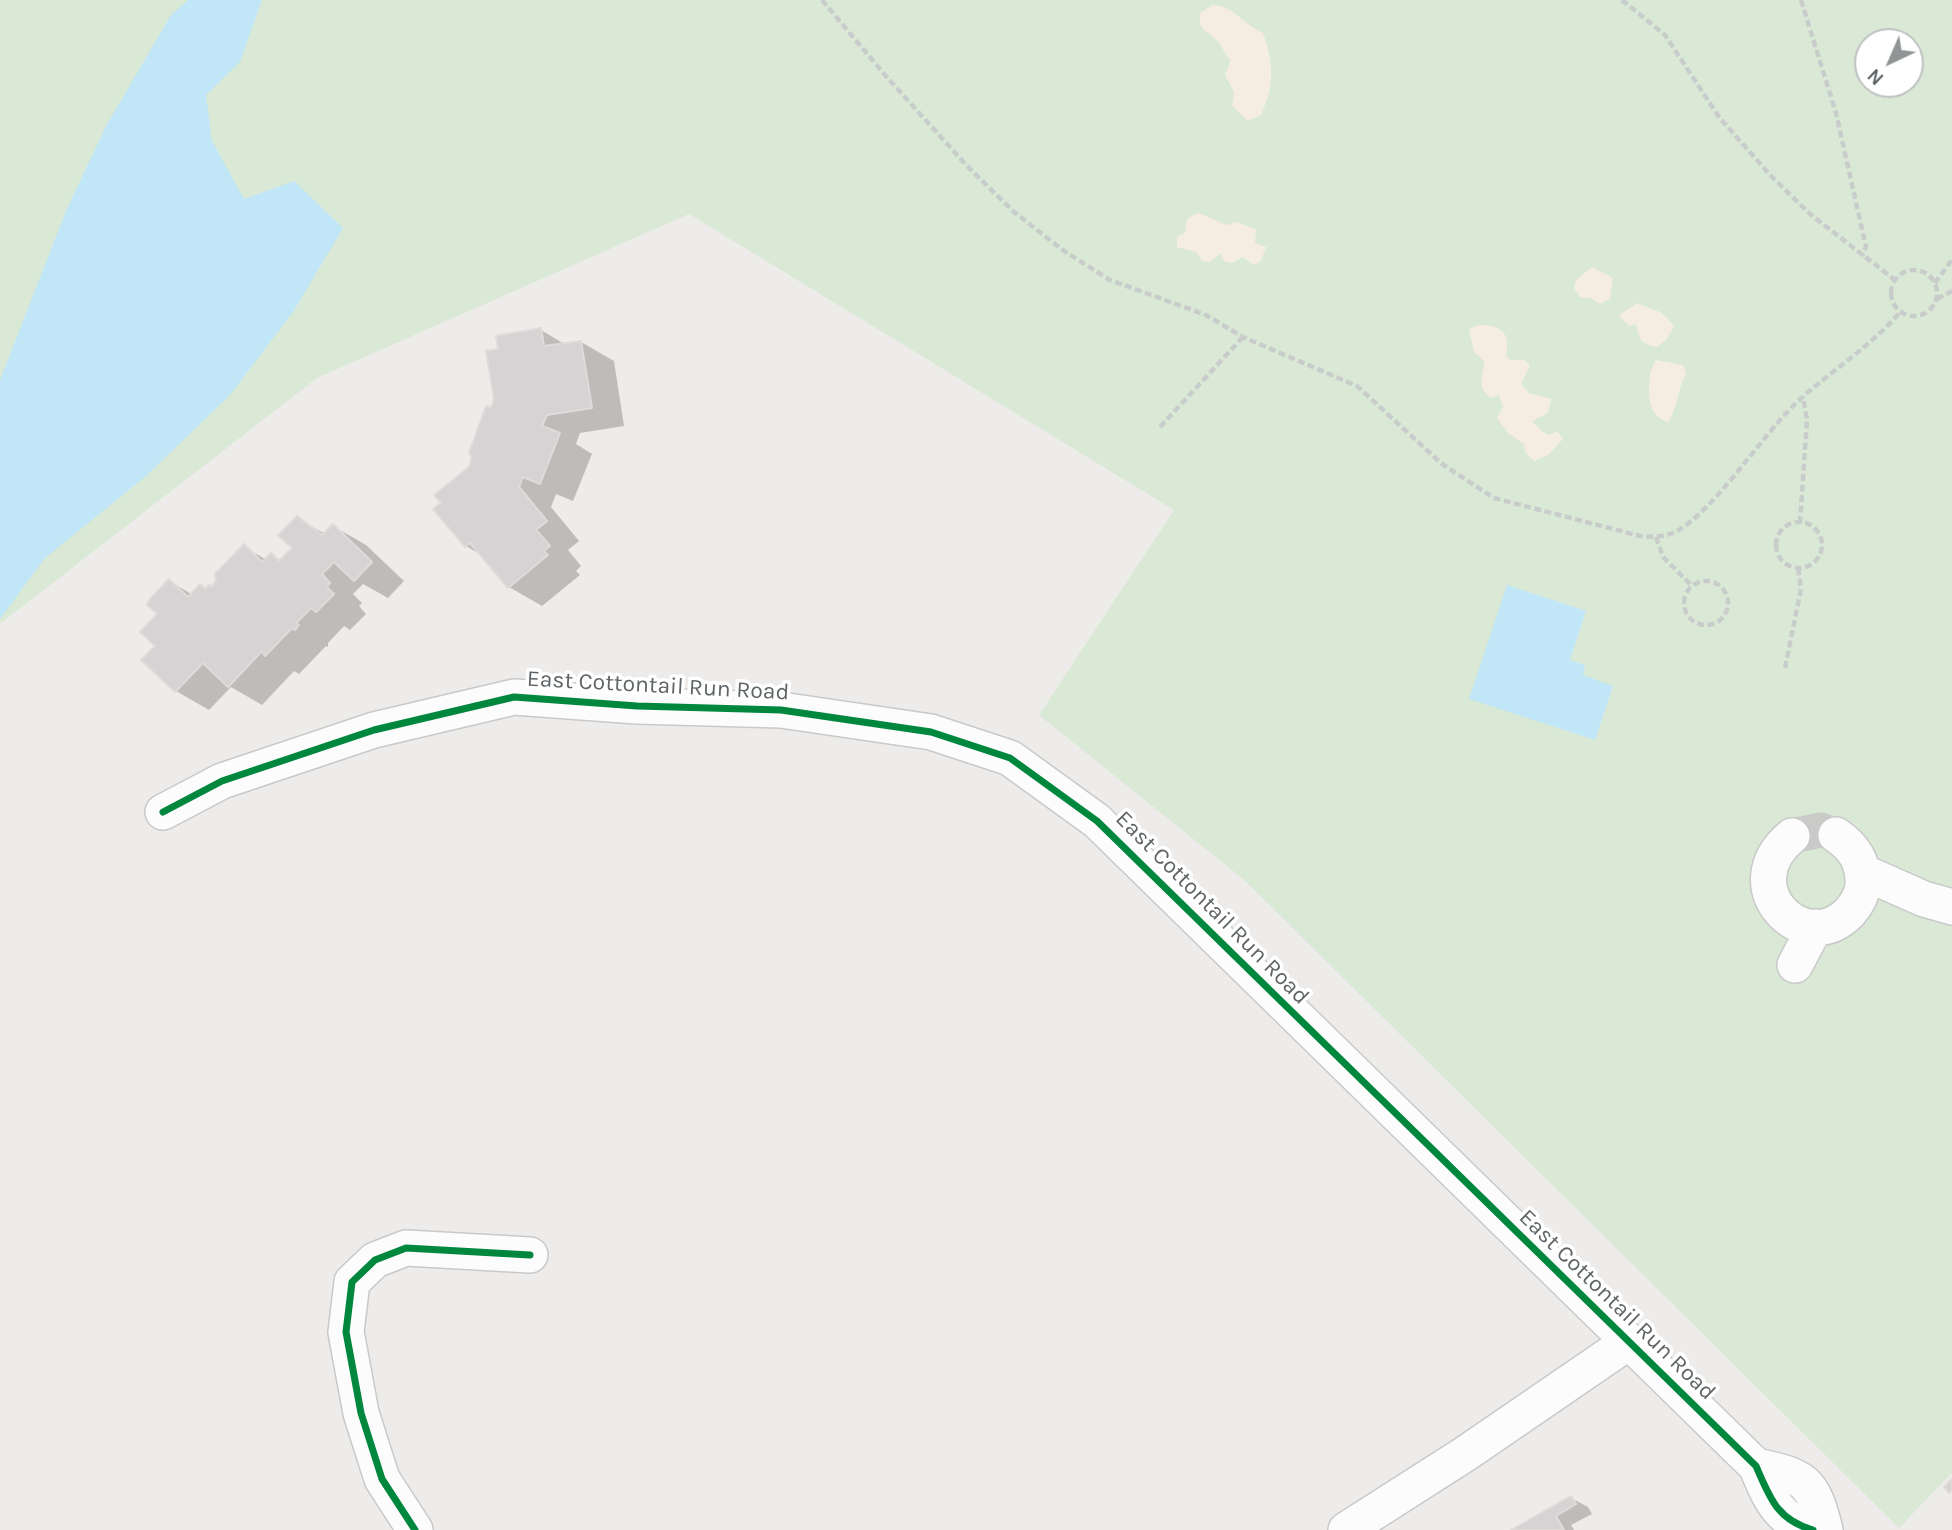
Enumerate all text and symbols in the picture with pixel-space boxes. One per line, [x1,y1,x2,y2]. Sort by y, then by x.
north arrow [1854,28,1924,98]
text: N [1863,64,1888,89]
street label: East Cottontail Run Road [526,665,790,707]
street label: East Cottontail Run Road [1109,805,1315,1011]
street label: East Cottontail Run Road [1513,1204,1721,1406]

